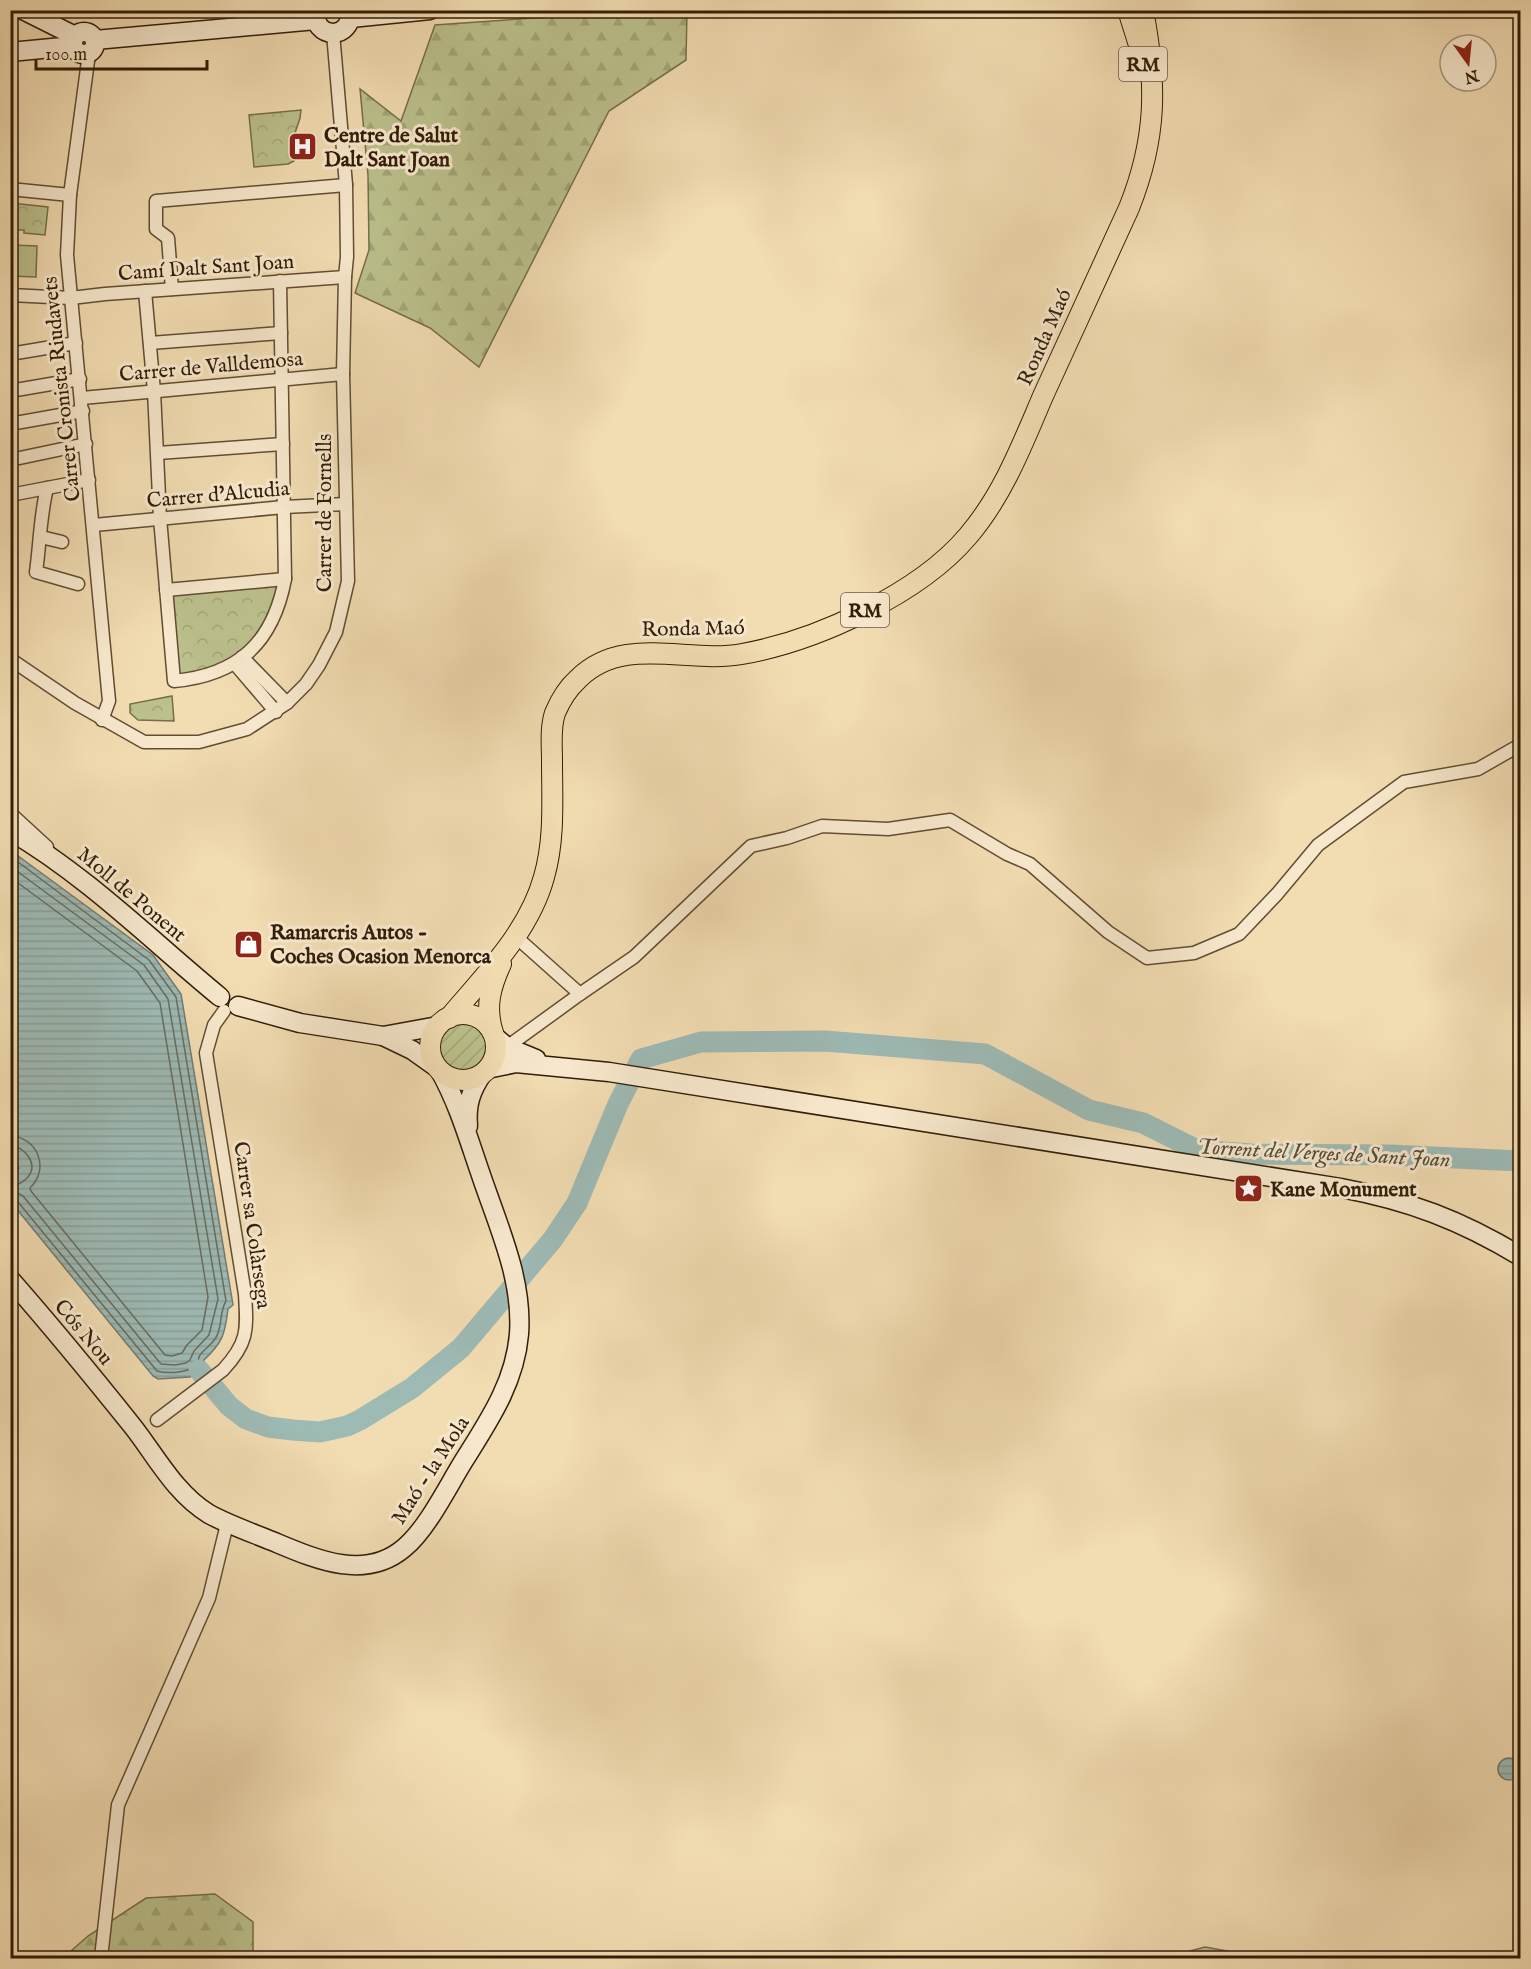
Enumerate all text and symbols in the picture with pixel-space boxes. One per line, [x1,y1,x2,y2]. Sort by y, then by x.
scale bar [36,33,207,71]
north arrow [1438,33,1498,93]
text: 100 m [45,44,87,67]
road number: RM [1119,47,1167,81]
text: N [1462,64,1482,87]
place label: Centre de Salut Dalt Sant Joan [324,123,459,174]
hospital icon: Centre de Salut Dalt Sant Joan [287,131,319,163]
street label: Camí Dalt Sant Joan [117,249,295,288]
street label: Carrer Cronista Riudavets [37,275,88,503]
street label: Ronda Maó [1012,285,1079,390]
street label: Carrer de Valldemosa [118,346,305,389]
street label: Carrer de Fornells [312,434,339,592]
street label: Carrer d'Alcudia [146,476,292,515]
road number: RM [841,593,889,627]
street label: Ronda Maó [641,615,745,644]
street label: Moll de Ponent [71,842,191,949]
place label: Ramarcris Autos - Coches Ocasion Menorca [270,920,492,971]
shop icon: Ramarcris Autos - Coches Ocasion Menorca [233,928,265,960]
water label: Torrent del Verges de Sant Joan [1197,1133,1451,1175]
street label: Carrer sa Colàrsega [226,1140,277,1312]
place icon: Kane Monument [1233,1173,1265,1205]
place label: Kane Monument [1270,1177,1417,1204]
street label: Cós Nou [47,1294,118,1372]
street label: Maó - la Mola [386,1411,477,1530]

